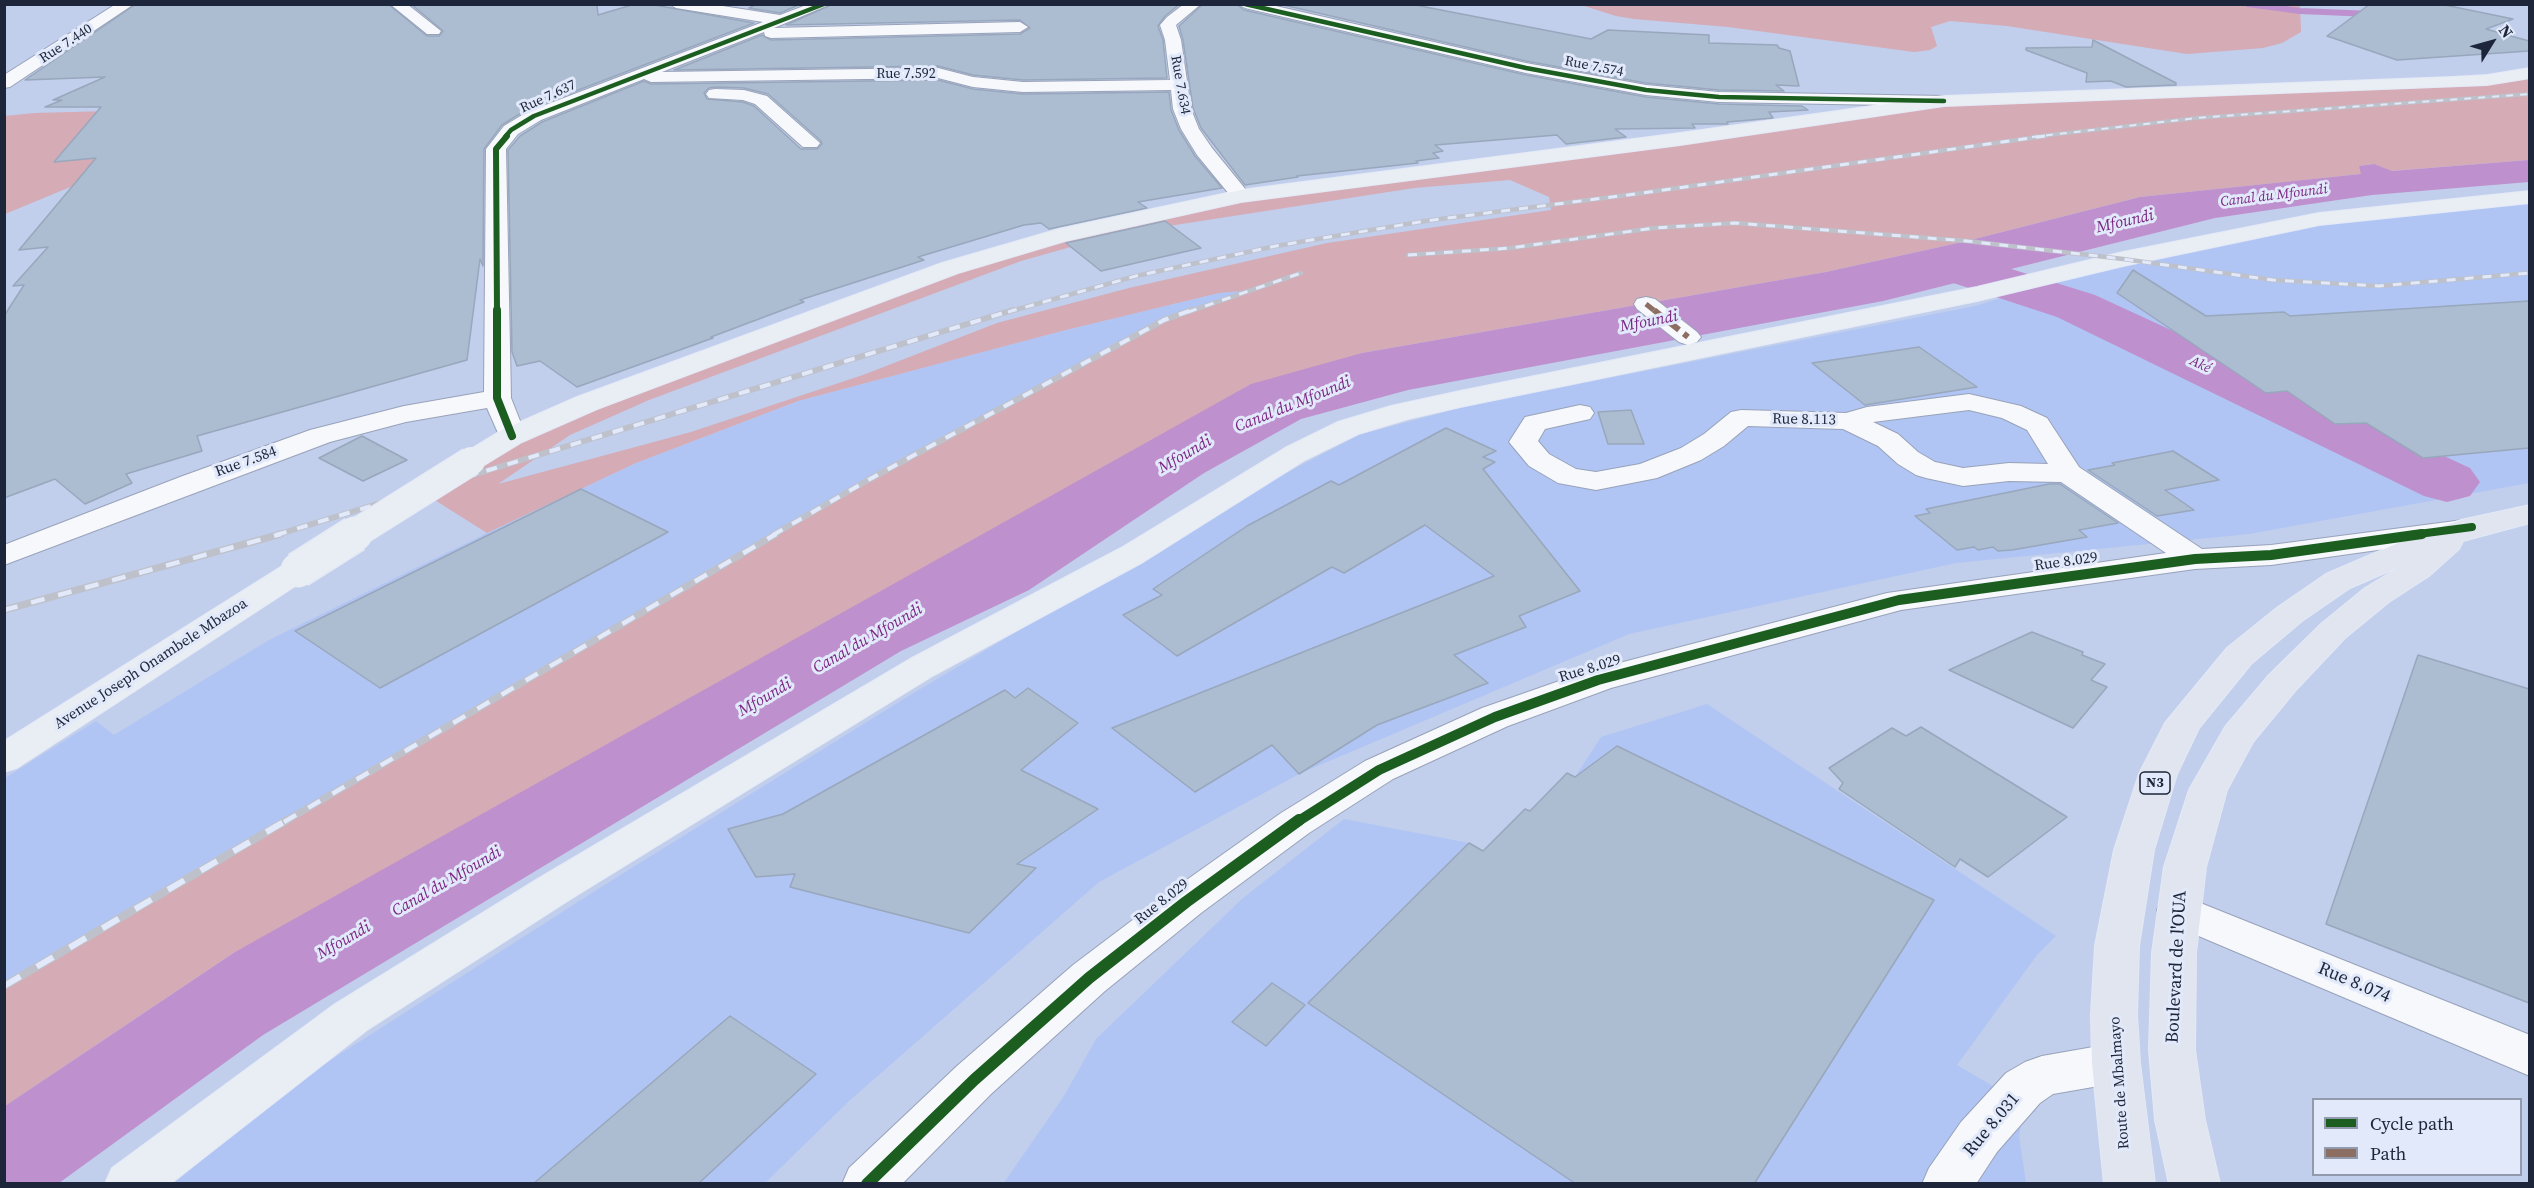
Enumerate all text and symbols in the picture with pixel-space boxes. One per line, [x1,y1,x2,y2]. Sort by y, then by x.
north arrow [2462,12,2522,72]
text: N [2494,20,2519,42]
street label: Rue 7.440 [36,21,96,67]
street label: Rue 7.574 [1563,53,1625,81]
street label: Rue 7.634 [1167,54,1193,116]
street label: Rue 7.592 [876,66,936,82]
street label: Rue 7.637 [517,77,579,117]
water label: Canal du Mfoundi [2220,181,2328,211]
water label: Mfoundi [2094,206,2156,238]
water label: Mfoundi [1618,307,1680,337]
water label: Aké [2187,353,2213,377]
water label: Canal du Mfoundi [1232,373,1354,437]
street label: Rue 8.113 [1772,410,1836,430]
water label: Mfoundi [1155,432,1215,478]
street label: Rue 7.584 [213,443,279,481]
street label: Rue 8.029 [2033,549,2099,575]
street label: Avenue Joseph Onambele Mbazoa [51,595,251,733]
water label: Canal du Mfoundi [810,600,926,678]
street label: Rue 8.029 [1557,651,1623,687]
water label: Mfoundi [735,675,795,721]
road number: N3 [2140,772,2170,794]
water label: Canal du Mfoundi [389,843,505,921]
street label: Rue 8.029 [1131,875,1193,929]
street label: Boulevard de l'OUA [2162,890,2192,1044]
water label: Mfoundi [314,918,374,964]
street label: Rue 8.074 [2315,958,2393,1008]
street label: Route de Mbalmayo [2106,1016,2134,1150]
street label: Rue 8.031 [1959,1089,2025,1161]
legend [2312,1098,2522,1176]
text: Cycle path [2370,1111,2454,1136]
text: Path [2370,1141,2406,1166]

